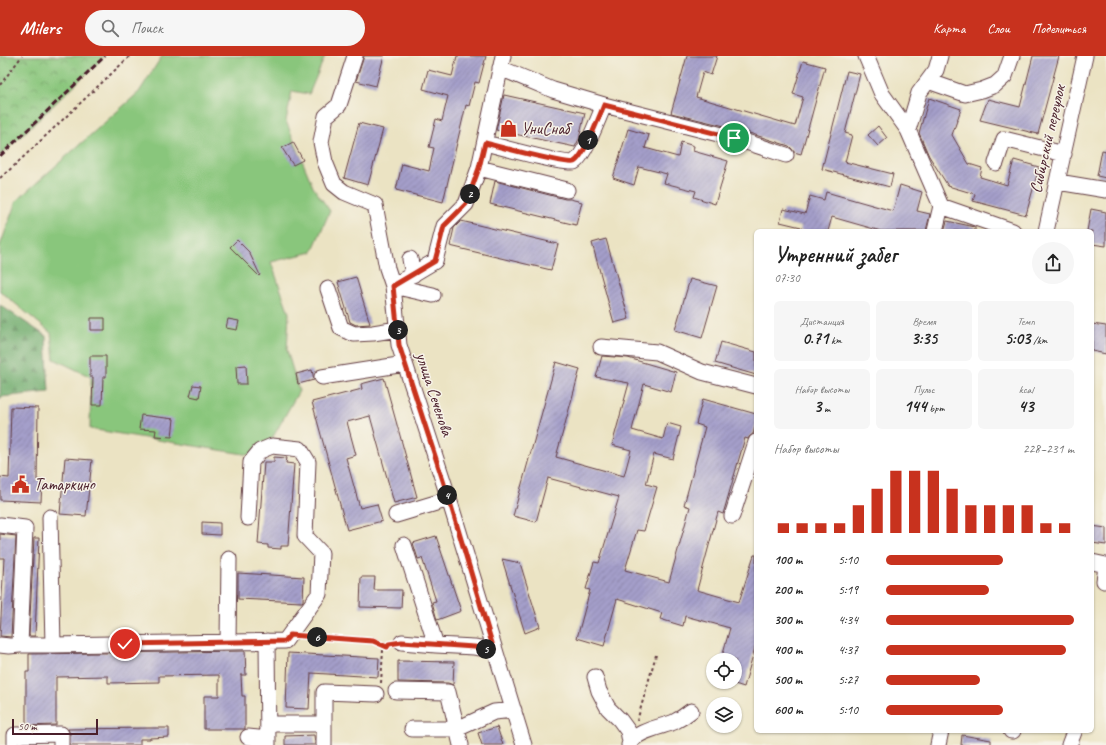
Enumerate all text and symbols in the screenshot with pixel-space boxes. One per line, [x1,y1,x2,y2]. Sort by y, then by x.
search box [85,10,365,46]
text: Milers [20,16,61,40]
icon: search [99,17,121,39]
text: Поиск [131,19,163,38]
text: Карта [933,20,965,37]
text: Слои [987,20,1010,37]
text: Поделиться [1032,20,1086,37]
street label: Сибирский переулок [1025,81,1070,195]
shop icon: УниСнаб [498,118,518,138]
place label: УниСнаб [521,118,573,139]
pin [717,121,751,155]
icon: arrive [723,127,745,149]
pin: 1 [578,130,598,150]
text: 1 [586,133,590,147]
pin: 2 [460,184,480,204]
text: 2 [468,187,472,201]
text: Утренний забег [774,241,897,269]
button: share [1032,242,1074,284]
text: 07:30 [774,270,800,286]
text: Дистанция [800,314,844,328]
text: Время [912,314,936,328]
text: Темп [1017,314,1035,328]
pin: 3 [388,320,408,340]
text: 3 [396,323,400,337]
text: 0.71 [802,328,828,349]
text: 3:35 [911,328,937,349]
text: 5:03 [1004,328,1031,349]
text: km [828,333,842,347]
text: /km [1031,333,1048,347]
street label: улица Сеченова [411,349,458,440]
text: Набор высоты [795,382,849,396]
text: Пульс [913,382,935,396]
text: kcal [1019,382,1033,396]
text: 3 [814,396,821,417]
text: 144 [904,396,927,417]
text: 43 [1018,396,1034,417]
text: m [821,401,830,415]
text: bpm [927,401,944,415]
text: Набор высоты [774,441,839,457]
text: 228–231 m [1023,441,1074,457]
public building icon: Татаркино [11,474,31,494]
place label: Татаркино [34,474,96,495]
pin: 4 [437,485,457,505]
text: 4 [445,488,449,502]
text: 100 m [774,552,802,568]
text: 5:10 [838,552,858,568]
text: 200 m [774,582,802,598]
text: 5:19 [838,582,858,598]
text: 300 m [774,612,802,628]
text: 4:34 [838,612,858,628]
pin [108,627,142,661]
pin: 6 [307,627,327,647]
text: 6 [314,630,320,644]
icon: check [114,633,136,655]
pin: 5 [476,639,496,659]
text: 5 [484,642,488,656]
text: 400 m [774,642,802,658]
text: 4:37 [838,642,858,658]
map controls [706,653,742,733]
button: locate [706,653,742,689]
text: 500 m [774,672,802,688]
text: 5:27 [838,672,858,688]
button: layers [706,697,742,733]
text: 600 m [774,702,802,718]
text: 5:10 [838,702,858,718]
scale bar [12,717,98,736]
text: 50 m [18,719,37,733]

